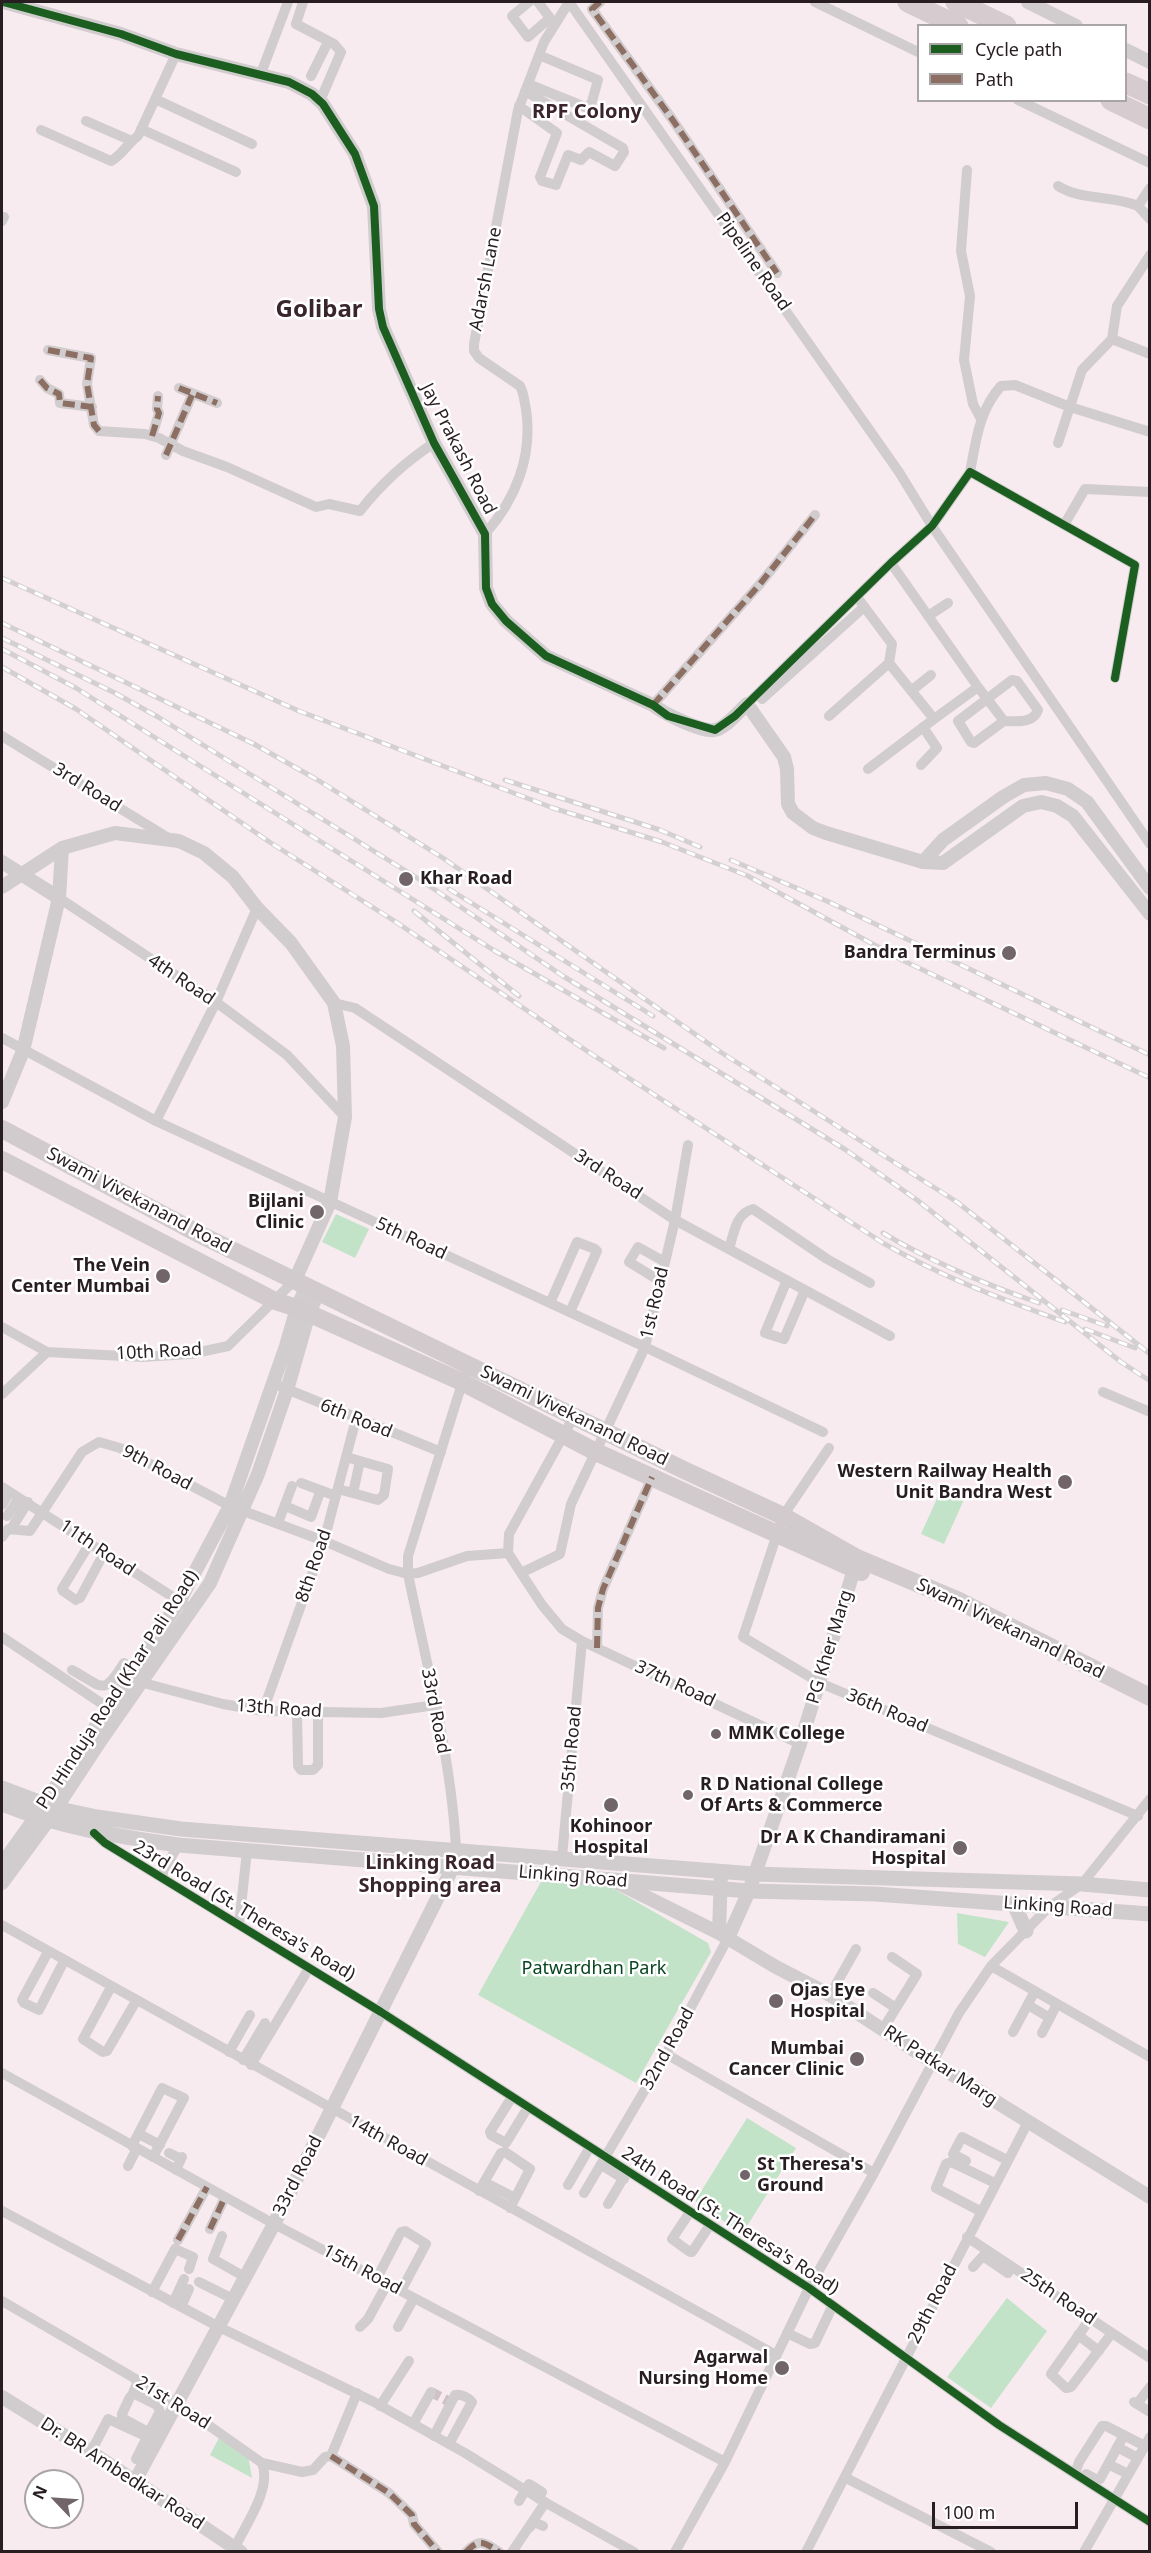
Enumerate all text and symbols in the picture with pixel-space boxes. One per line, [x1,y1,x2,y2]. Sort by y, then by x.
legend [917,24,1127,102]
text: Cycle path [975,37,1062,61]
text: Path [975,67,1014,91]
district label: RPF Colony [532,100,642,124]
street label: Pipeline Road [711,209,795,315]
street label: Adarsh Lane [465,225,507,333]
district label: Golibar [276,296,362,324]
street label: Jay Prakash Road [416,380,500,518]
street label: 3rd Road [49,759,125,817]
place label: Khar Road [420,868,512,890]
marker: Khar Road [397,870,415,888]
place label: Bandra Terminus [844,942,996,964]
marker: Bandra Terminus [1000,944,1018,962]
street label: 4th Road [144,950,218,1010]
street label: Swami Vivekanand Road [43,1143,235,1259]
street label: 3rd Road [570,1145,646,1205]
place label: Bijlani Clinic [248,1191,304,1234]
marker: Bijlani Clinic [308,1203,326,1221]
street label: 5th Road [372,1213,450,1265]
place label: The Vein Center Mumbai [11,1255,150,1298]
street label: 1st Road [636,1265,674,1341]
marker: The Vein Center Mumbai [154,1267,172,1285]
street label: 10th Road [115,1339,203,1365]
street label: Swami Vivekanand Road [477,1361,671,1471]
street label: 6th Road [317,1395,395,1443]
street label: 9th Road [118,1441,196,1495]
place label: Western Railway Health Unit Bandra West [838,1461,1052,1504]
marker: Western Railway Health Unit Bandra West [1056,1473,1074,1491]
street label: 11th Road [55,1515,139,1581]
street label: 8th Road [291,1527,337,1605]
street label: PD Hinduja Road (Khar Pali Road) [32,1566,204,1814]
street label: Swami Vivekanand Road [913,1574,1107,1684]
street label: PG Kher Marg [802,1587,858,1707]
street label: 37th Road [631,1656,719,1712]
street label: 33rd Road [416,1666,454,1756]
street label: 36th Road [843,1684,931,1738]
street label: 13th Road [235,1695,323,1723]
street label: 35th Road [557,1705,587,1793]
place label: MMK College [728,1723,845,1745]
marker: MMK College [709,1727,723,1741]
place label: R D National College Of Arts & Commerce [700,1774,883,1816]
marker: R D National College Of Arts & Commerce [681,1788,695,1802]
marker: Kohinoor Hospital [602,1796,620,1814]
place label: Kohinoor Hospital [570,1816,652,1858]
place label: Dr A K Chandiramani Hospital [760,1827,946,1870]
street label: 23rd Road (St. Theresa's Road) [129,1836,359,1986]
marker: Dr A K Chandiramani Hospital [951,1839,969,1857]
district label: Linking Road Shopping area [358,1851,502,1898]
street label: Linking Road [517,1861,629,1893]
street label: Linking Road [1003,1892,1113,1922]
park label: Patwardhan Park [522,1958,666,1980]
place label: Ojas Eye Hospital [790,1980,865,2022]
marker: Ojas Eye Hospital [767,1992,785,2010]
street label: 32nd Road [637,2004,699,2094]
street label: RK Patkar Marg [879,2021,1001,2111]
place label: Mumbai Cancer Clinic [729,2038,844,2080]
marker: Mumbai Cancer Clinic [848,2050,866,2068]
street label: 14th Road [345,2111,431,2171]
street label: 33rd Road [269,2132,327,2220]
street label: 24th Road (St. Theresa's Road) [617,2143,843,2299]
place label: St Theresa's Ground [757,2154,864,2196]
marker: St Theresa's Ground [738,2168,752,2182]
street label: 15th Road [319,2240,405,2300]
street label: 29th Road [904,2261,962,2347]
street label: 25th Road [1016,2264,1100,2330]
place label: Agarwal Nursing Home [638,2347,768,2390]
marker: Agarwal Nursing Home [773,2359,791,2377]
street label: 21st Road [132,2372,214,2434]
street label: Dr. BR Ambedkar Road [36,2413,208,2535]
north arrow [24,2469,84,2529]
text: N [27,2482,52,2503]
scale bar [935,2490,1080,2528]
text: 100 m [943,2500,995,2524]

